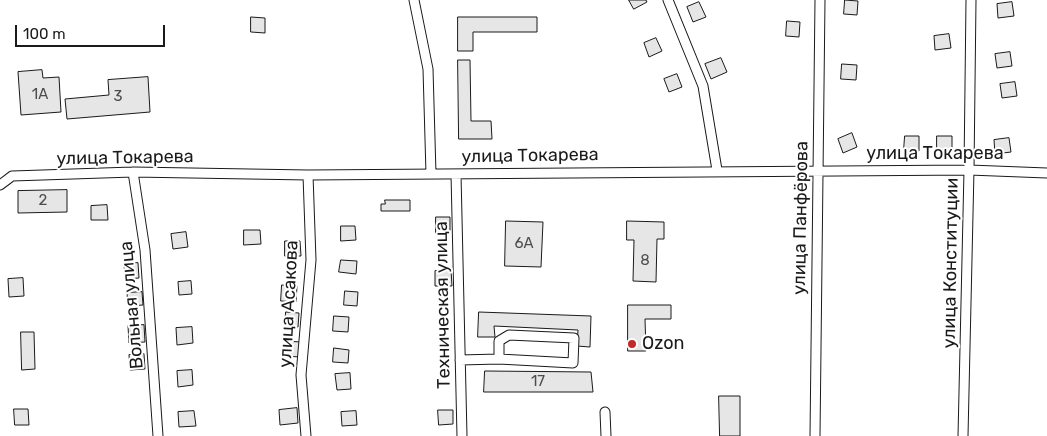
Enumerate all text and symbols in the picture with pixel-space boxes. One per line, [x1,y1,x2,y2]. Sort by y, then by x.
scale bar [18,15,168,47]
text: 100 m [23,25,65,43]
house number: 1А [32,86,48,104]
house number: 3 [113,88,123,106]
street label: улица Панфёрова [789,141,813,295]
street label: улица Токарева [866,143,1004,165]
street label: улица Токарева [461,144,599,168]
street label: улица Токарева [56,146,194,170]
street label: улица Конституции [939,177,963,349]
house number: 2 [39,192,47,210]
street label: Техническая улица [431,221,455,389]
house number: 6А [514,235,534,253]
street label: Вольная улица [116,240,148,370]
street label: улица Асакова [275,240,303,368]
house number: 8 [640,252,650,270]
place label: Ozon [642,333,684,355]
marker: Ozon [626,338,638,350]
house number: 17 [531,373,545,391]

